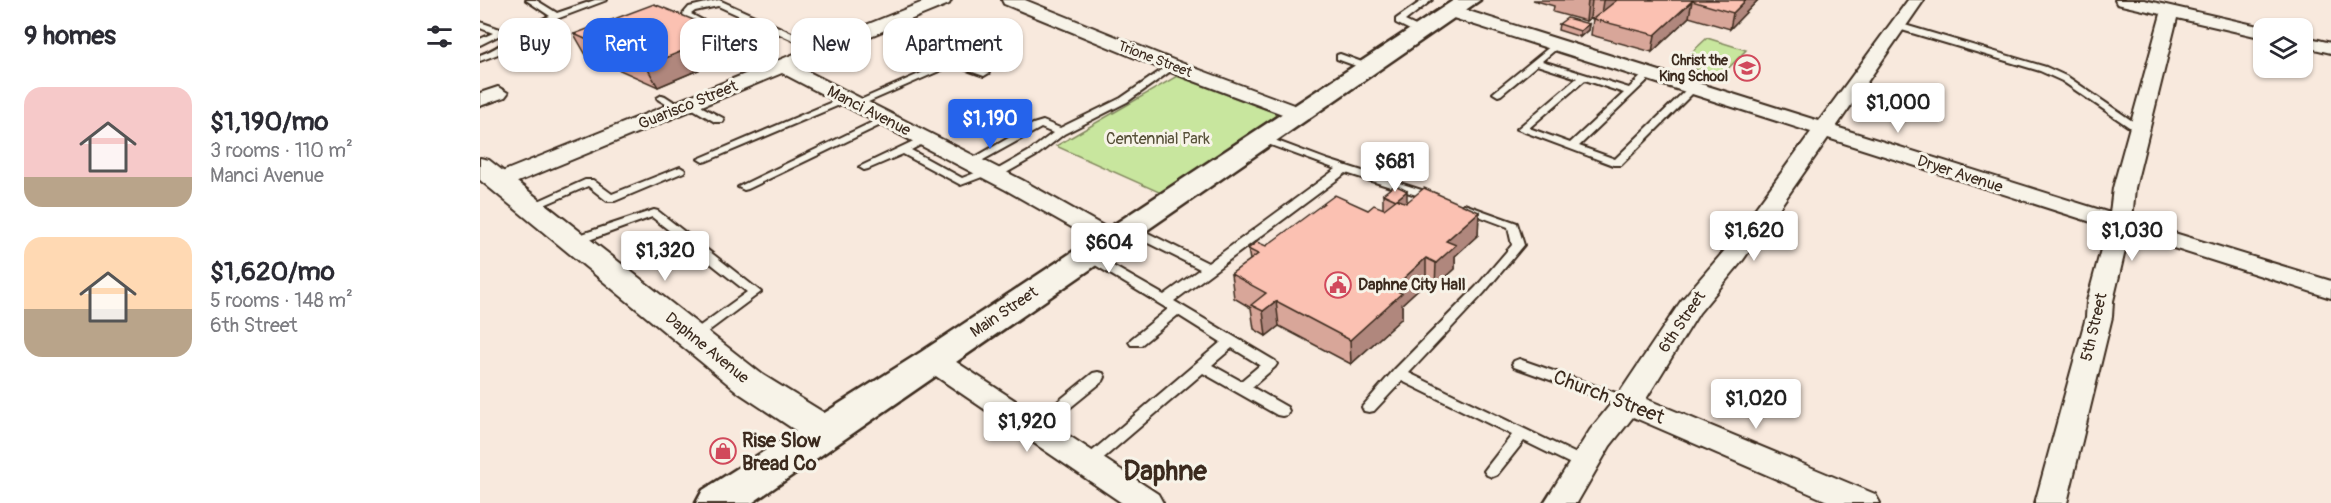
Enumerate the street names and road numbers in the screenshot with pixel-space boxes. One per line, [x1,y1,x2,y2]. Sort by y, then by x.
street label: Trione Street [1116,37,1195,81]
street label: Guarisco Street [635,76,741,134]
street label: Manci Avenue [824,81,914,141]
street label: Dryer Avenue [1915,151,2005,197]
street label: Main Street [966,282,1042,342]
street label: 6th Street [1654,287,1710,357]
street label: 5th Street [2076,290,2112,363]
street label: Daphne Avenue [661,308,753,388]
street label: Church Street [1550,364,1669,430]

